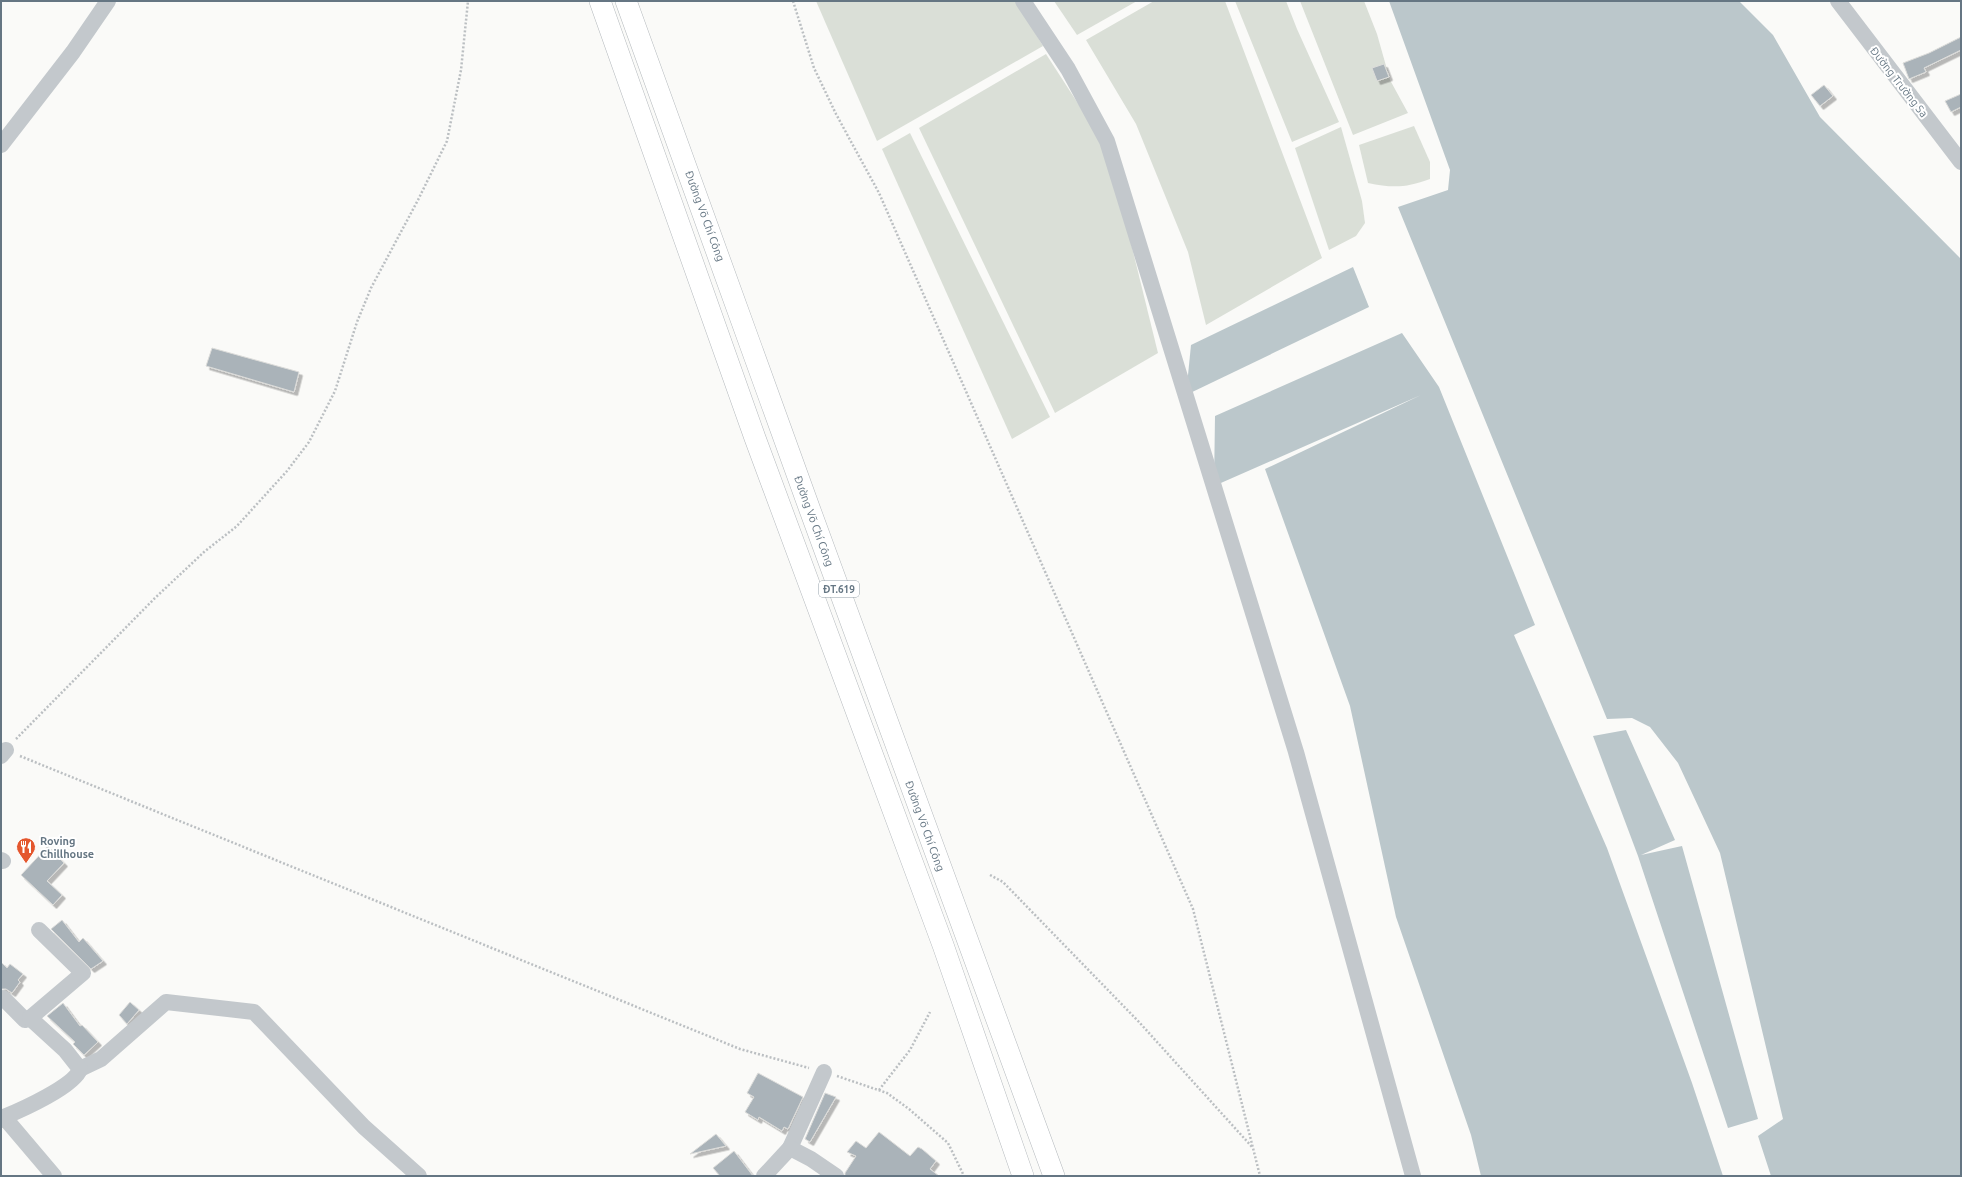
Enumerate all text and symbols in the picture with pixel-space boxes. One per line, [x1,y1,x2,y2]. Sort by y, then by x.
street label: Đường Trường Sa [1868,45,1930,119]
street label: Đường Võ Chí Công [683,169,727,263]
street label: Đường Võ Chí Công [792,474,836,568]
road number: ĐT.619 [819,581,859,597]
street label: Đường Võ Chí Công [903,779,947,873]
place label: Roving Chillhouse [40,835,94,860]
restaurant icon: Roving Chillhouse [15,836,37,864]

